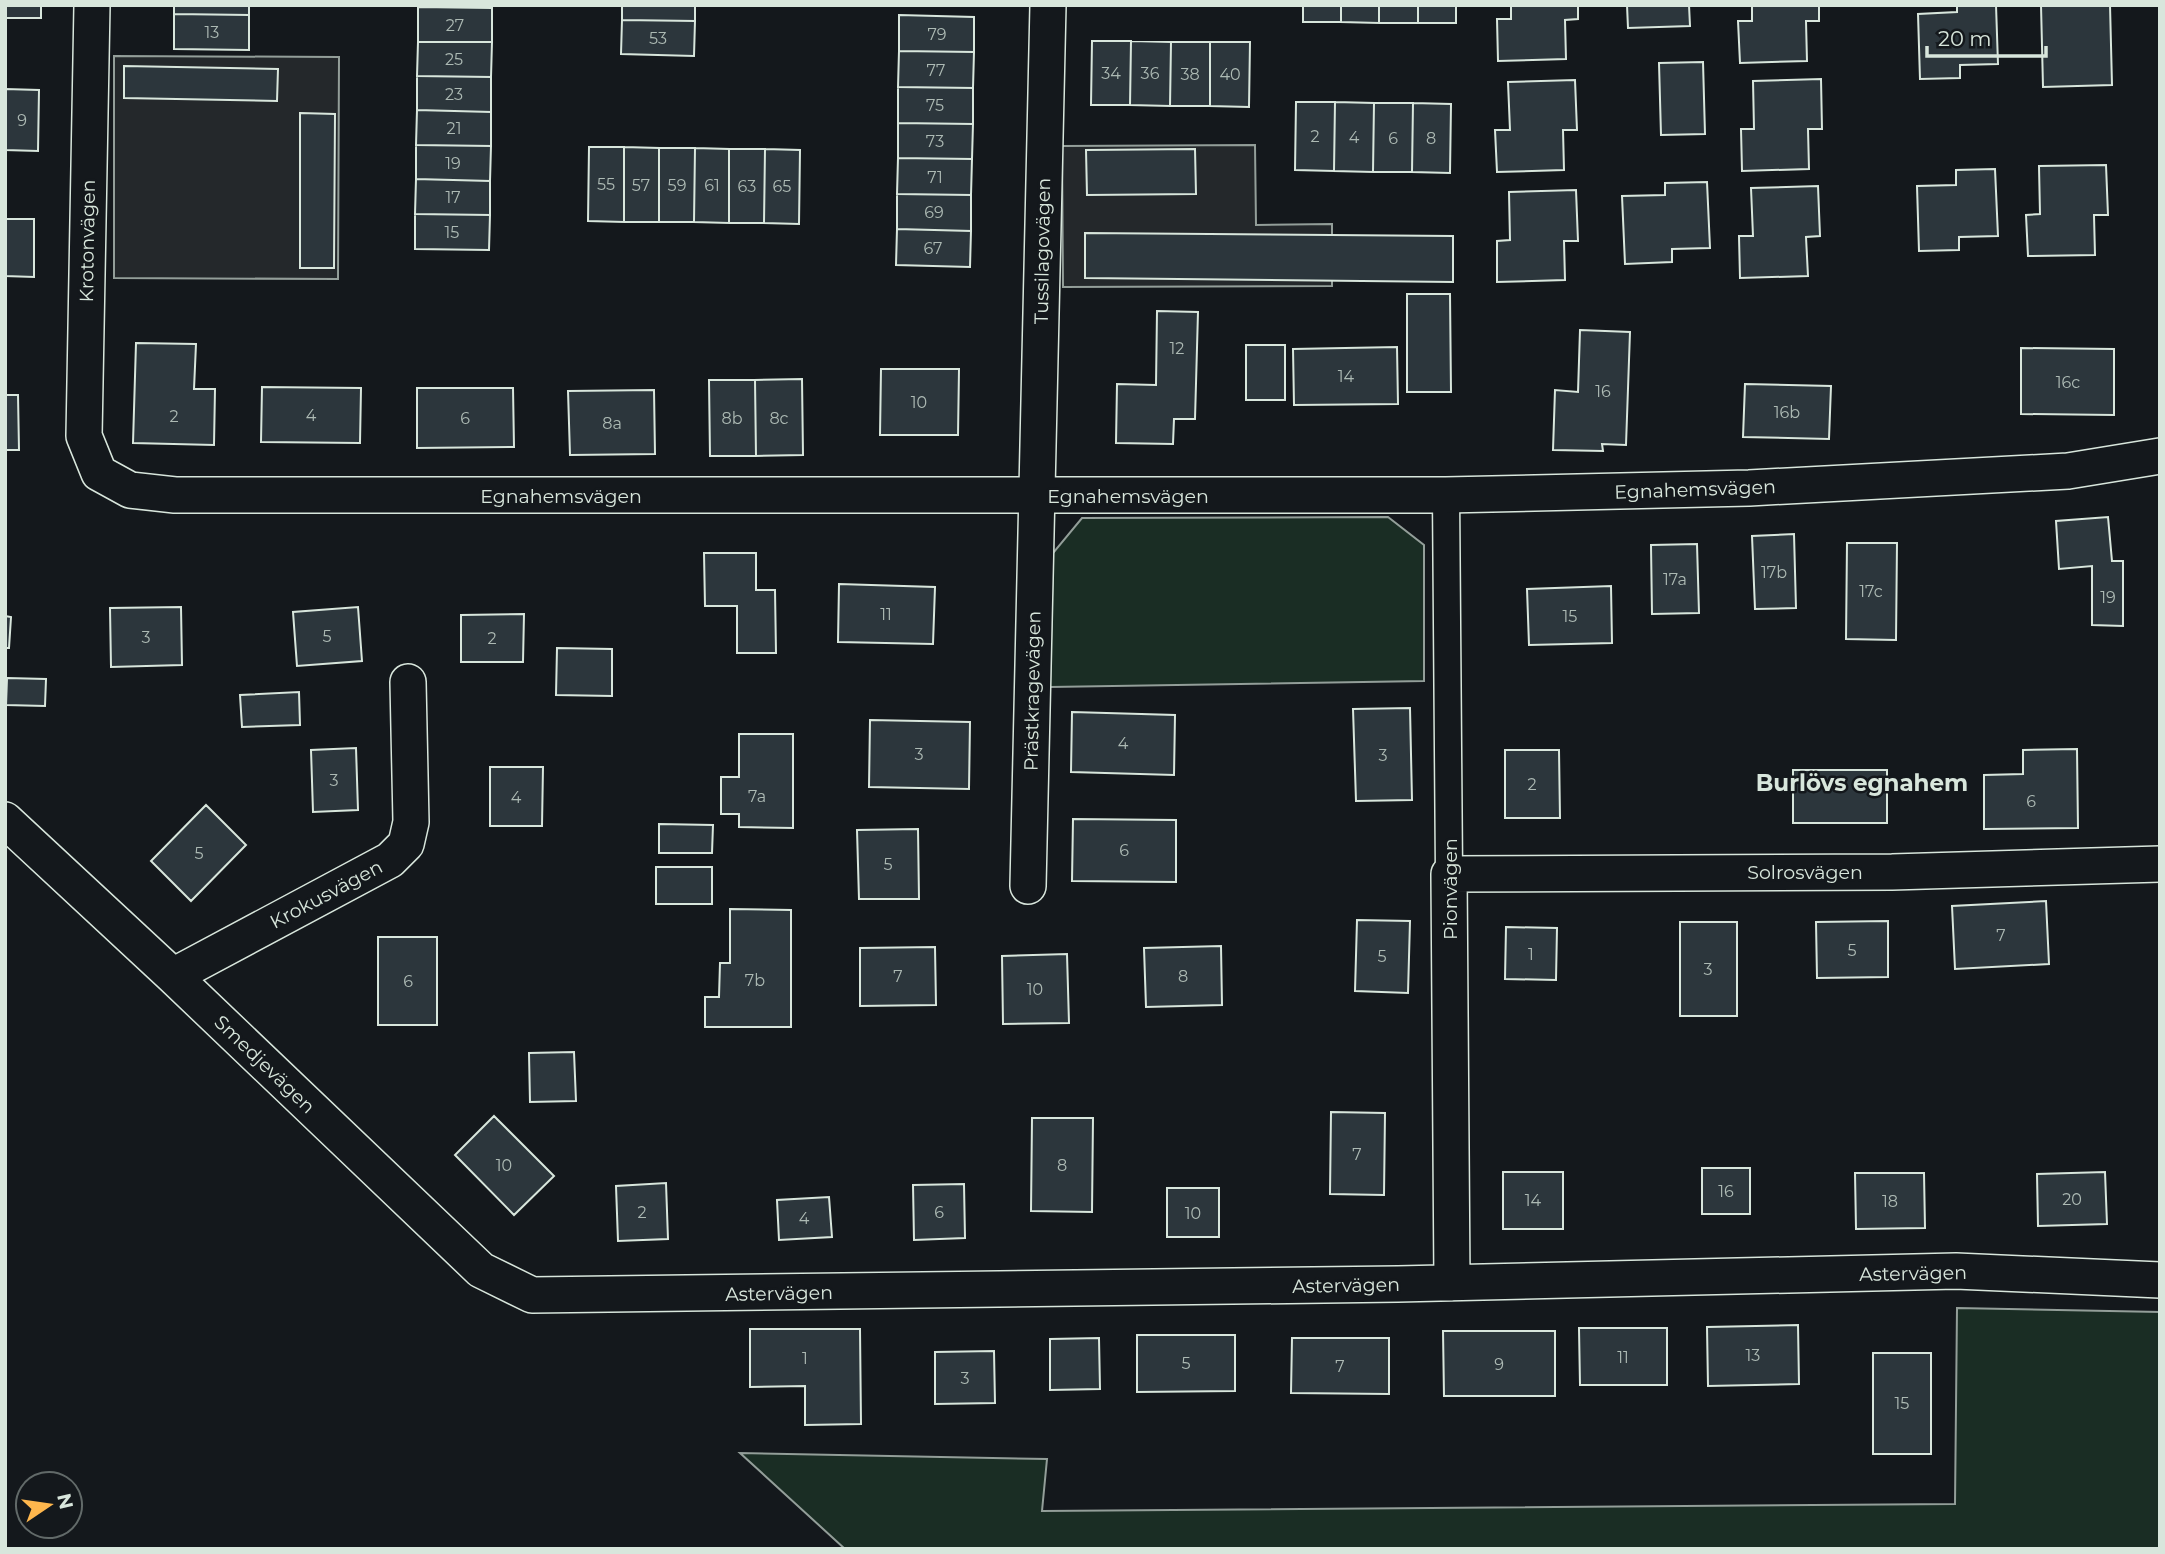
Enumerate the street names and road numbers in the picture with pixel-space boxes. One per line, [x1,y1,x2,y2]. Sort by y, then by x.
street label: Tussilagovägen [1030,178,1055,324]
street label: Krotonvägen [75,179,100,303]
street label: Egnahemsvägen [1614,475,1776,504]
street label: Egnahemsvägen [480,485,642,508]
street label: Egnahemsvägen [1047,485,1209,508]
street label: Prästkragevägen [1020,611,1045,771]
street label: Pionvägen [1439,838,1462,940]
street label: Krokusvägen [266,855,386,934]
street label: Solrosvägen [1747,861,1863,884]
street label: Smedjevägen [209,1011,320,1118]
street label: Astervägen [1859,1261,1967,1286]
street label: Astervägen [1292,1273,1400,1298]
street label: Astervägen [725,1281,833,1306]

